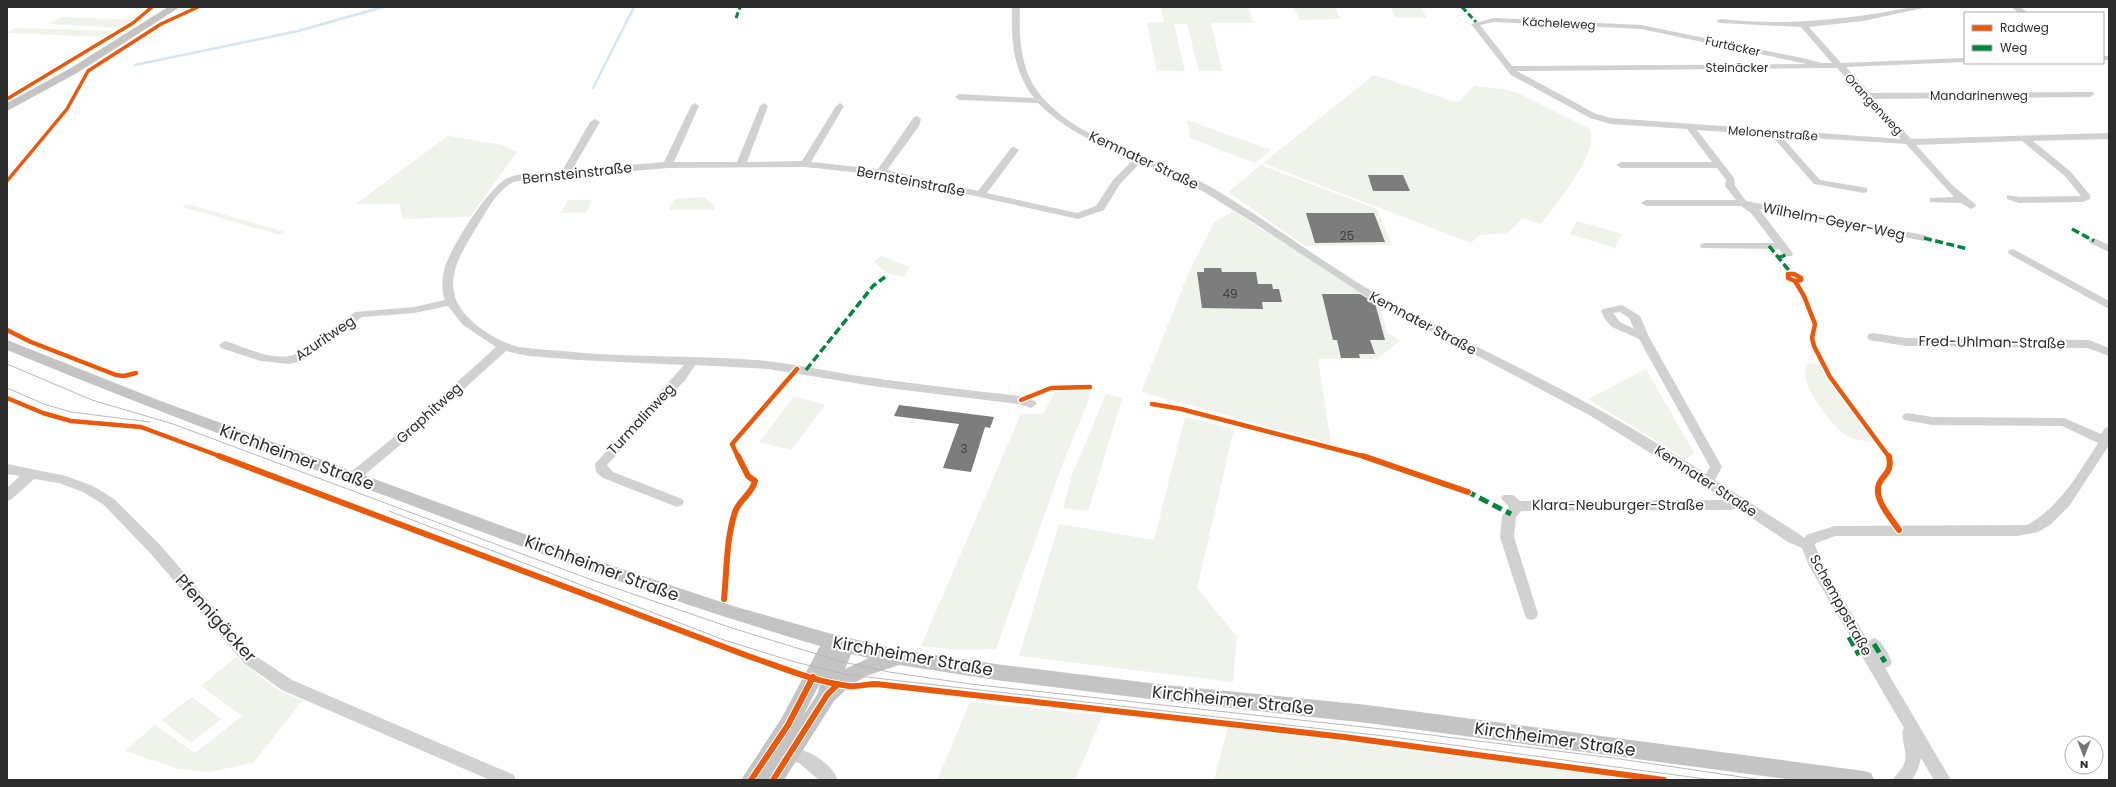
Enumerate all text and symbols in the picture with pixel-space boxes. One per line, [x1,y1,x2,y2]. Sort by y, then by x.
legend [1964,12,2104,64]
street label: Kächeleweg [1522,13,1596,33]
text: Radweg [2000,19,2049,36]
street label: Furtäcker [1704,32,1763,60]
text: Weg [2000,39,2027,56]
street label: Steinäcker [1706,59,1769,76]
street label: Orangenweg [1841,70,1907,138]
street label: Mandarinenweg [1930,87,2028,104]
street label: Melonenstraße [1727,121,1819,145]
street label: Kemnater Straße [1086,126,1202,194]
street label: Bernsteinstraße [521,157,633,189]
street label: Bernsteinstraße [855,161,967,201]
street label: Wilhelm-Geyer-Weg [1761,197,1907,245]
house number: 25 [1340,227,1354,244]
house number: 49 [1222,285,1238,302]
street label: Kemnater Straße [1366,286,1480,360]
street label: Azuritweg [291,311,359,365]
street label: Fred-Uhlman-Straße [1918,331,2066,353]
street label: Graphitweg [392,378,466,448]
street label: Turmalinweg [603,379,679,459]
street label: Kirchheimer Straße [217,418,377,496]
house number: 3 [960,440,968,457]
street label: Kemnater Straße [1651,440,1762,522]
street label: Klara-Neuburger-Straße [1532,495,1704,515]
street label: Kirchheimer Straße [522,529,682,607]
street label: Schemppstraße [1805,551,1877,660]
street label: Pfennigäcker [170,569,262,667]
street label: Kirchheimer Straße [831,630,995,682]
street label: Kirchheimer Straße [1151,680,1315,720]
street label: Kirchheimer Straße [1473,716,1637,762]
north arrow [2064,735,2104,775]
text: N [2080,757,2088,773]

